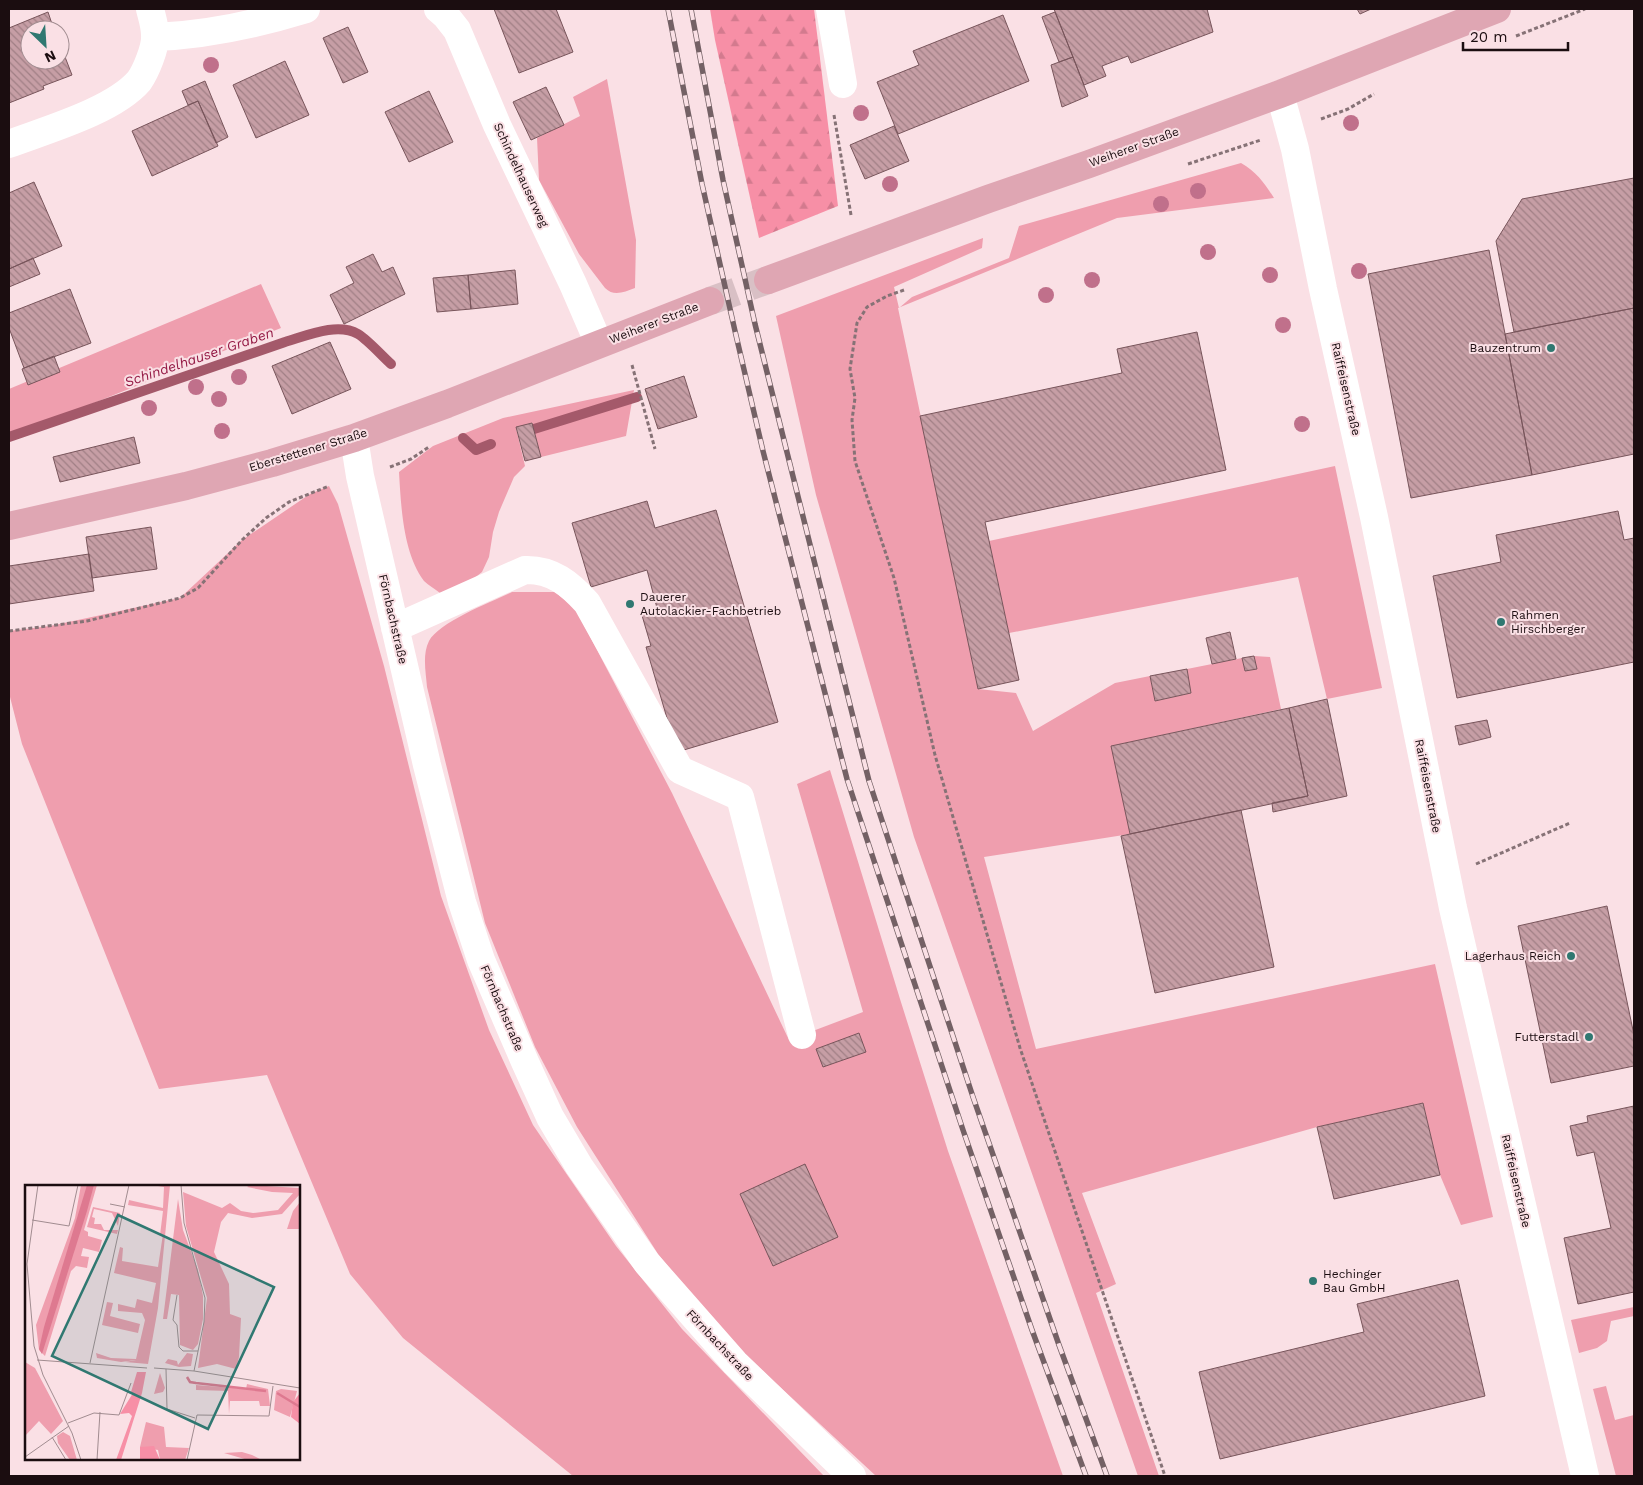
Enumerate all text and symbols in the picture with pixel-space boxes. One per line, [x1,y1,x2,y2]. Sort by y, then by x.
north arrow [20,20,70,70]
scale bar [1463,20,1568,52]
text: 20 m [1470,28,1508,46]
text: N [42,47,59,66]
street label: Schindelhauserweg [491,121,552,230]
street label: Weiherer Straße [1087,124,1181,170]
street label: Weiherer Straße [607,300,701,346]
water label: Schindelhauser Graben [122,324,276,390]
street label: Raiffeisenstraße [1328,341,1364,437]
place label: Bauzentrum [1470,341,1541,355]
marker: Bauzentrum [1545,342,1557,354]
street label: Eberstettener Straße [247,425,369,475]
street label: Förnbachstraße [376,573,410,665]
place label: Dauerer Autolackier-Fachbetrieb [640,590,781,618]
marker: Dauerer Autolackier-Fachbetrieb [624,598,636,610]
place label: Rahmen Hirschberger [1511,608,1585,636]
marker: Rahmen Hirschberger [1495,616,1507,628]
street label: Raiffeisenstraße [1412,738,1444,834]
place label: Lagerhaus Reich [1465,949,1561,963]
marker: Lagerhaus Reich [1565,950,1577,962]
street label: Förnbachstraße [478,963,526,1053]
place label: Futterstadl [1515,1030,1579,1044]
marker: Futterstadl [1583,1031,1595,1043]
street label: Raiffeisenstraße [1498,1133,1534,1229]
inset map [25,1185,300,1460]
place label: Hechinger Bau GmbH [1323,1267,1385,1295]
marker: Hechinger Bau GmbH [1307,1275,1319,1287]
street label: Förnbachstraße [684,1307,756,1383]

